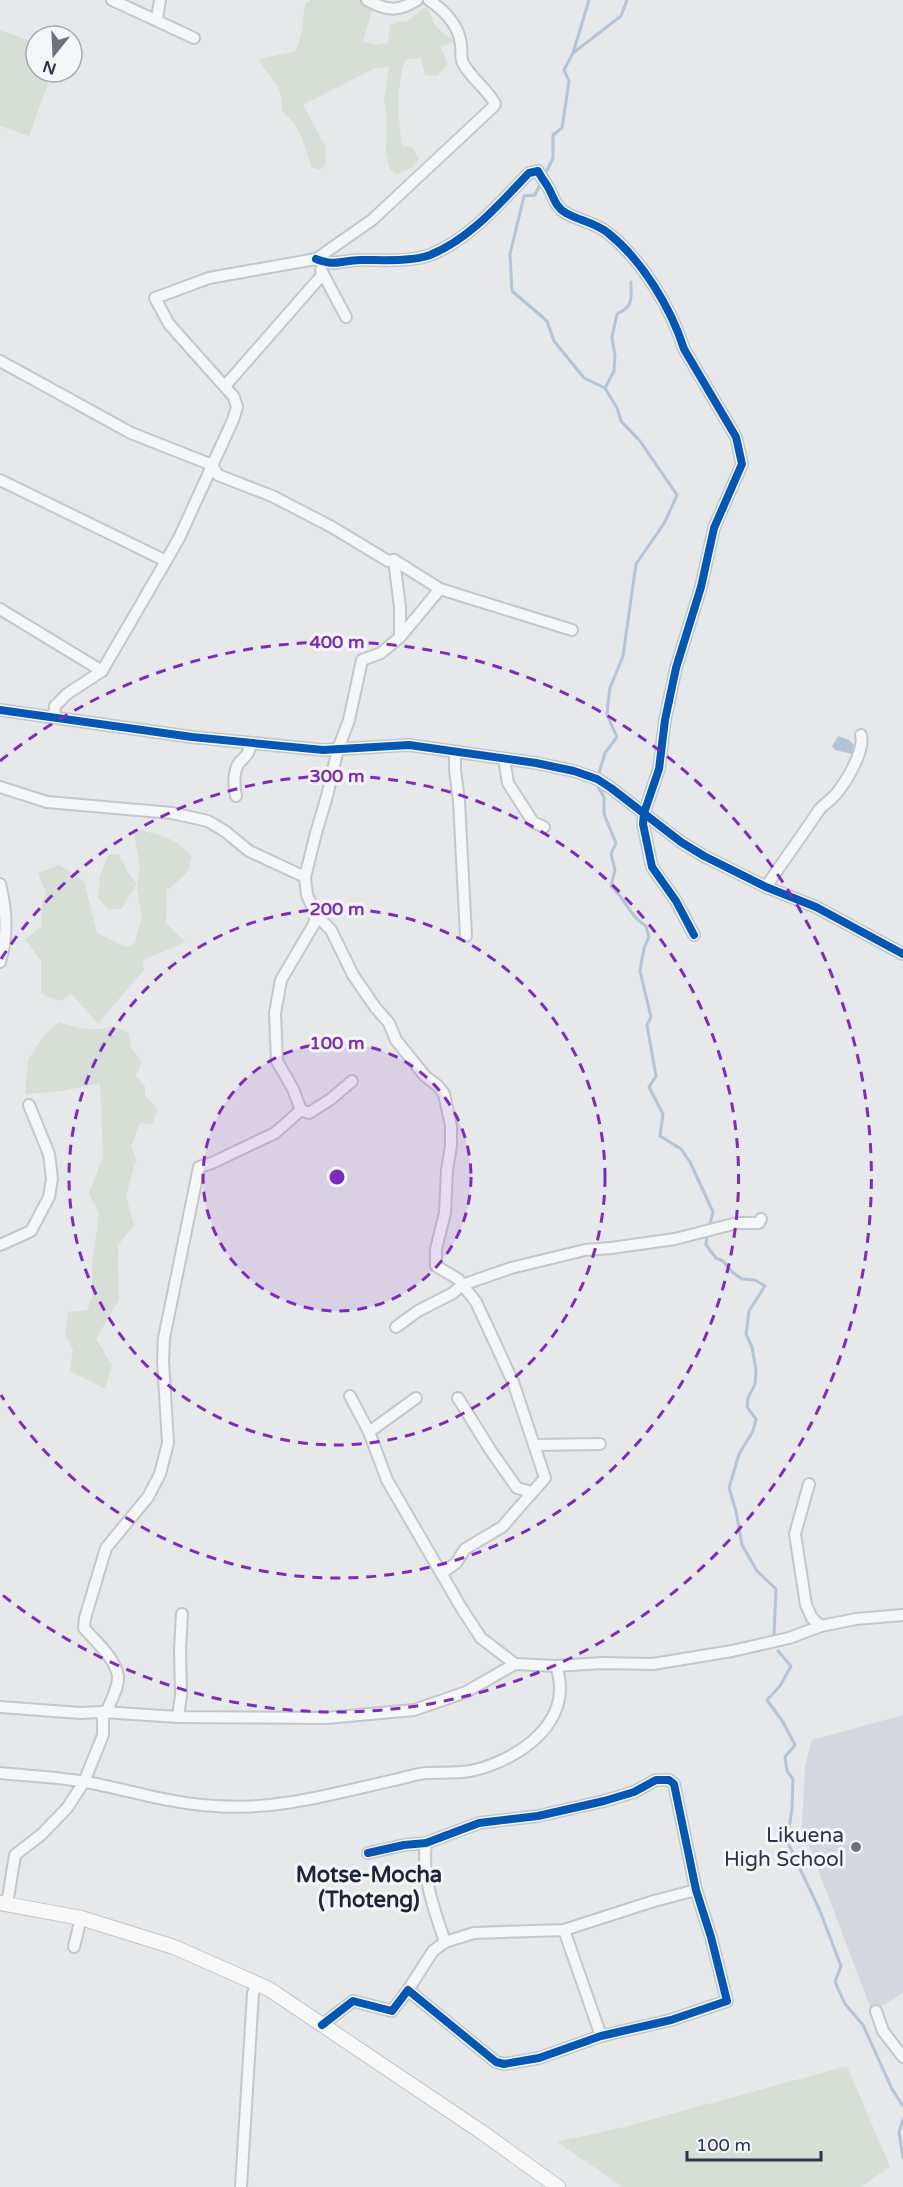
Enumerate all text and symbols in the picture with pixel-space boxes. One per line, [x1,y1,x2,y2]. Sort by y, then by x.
north arrow [24,24,84,84]
text: N [40,56,59,79]
text: 400 m [309,631,365,653]
text: 300 m [309,765,365,787]
text: 200 m [309,898,365,920]
text: 100 m [309,1032,365,1054]
centre of rings [327,1167,347,1187]
place label: Likuena High School [724,1823,844,1872]
marker: Likuena High School [849,1840,863,1854]
district label: Motse-Mocha (Thoteng) [296,1862,442,1913]
scale bar [687,2124,820,2162]
text: 100 m [696,2134,751,2156]

